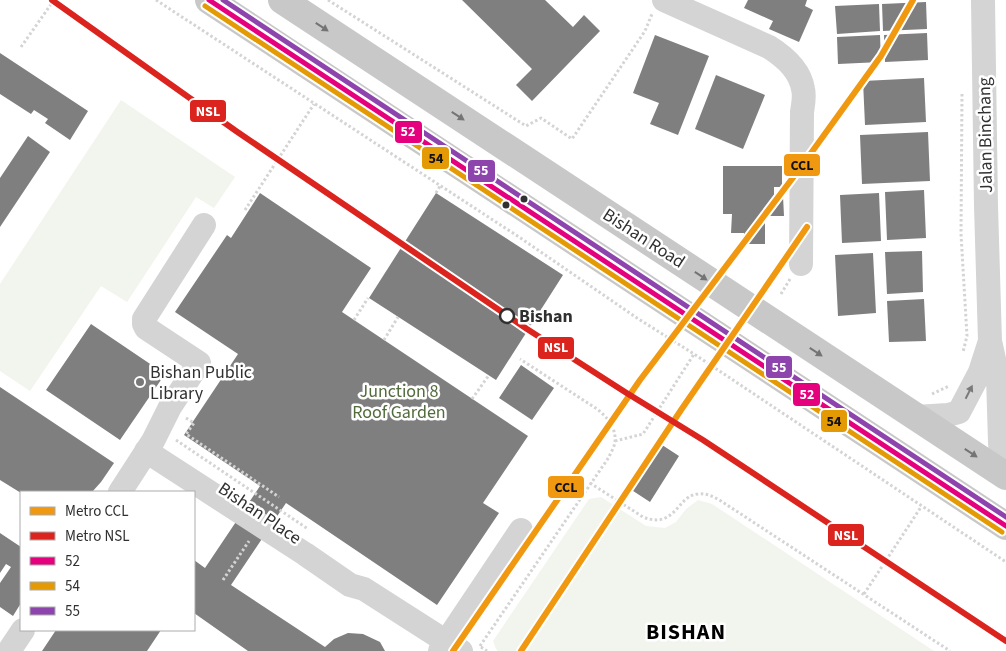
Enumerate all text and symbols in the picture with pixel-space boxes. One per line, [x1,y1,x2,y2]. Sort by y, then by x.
one-way arrow [316,22,329,32]
street label: Jalan Binchang [972,77,999,193]
line badge: NSL [189,99,227,123]
text: NSL [196,102,220,122]
one-way arrow [452,111,465,121]
line badge: 52 [394,120,423,144]
text: 52 [401,122,415,142]
line badge: 54 [421,146,450,170]
text: 54 [429,149,444,169]
line badge: CCL [783,153,821,177]
text: CCL [790,156,814,176]
line badge: 55 [467,159,496,183]
text: 55 [474,161,488,181]
unlabelled marker [519,194,529,204]
unlabelled marker [501,200,511,210]
street label: Bishan Road [598,202,690,274]
one-way arrow [695,271,708,281]
place label: Bishan [519,304,573,329]
marker: Bishan [499,308,515,324]
line badge: NSL [537,336,575,360]
text: NSL [544,338,568,358]
one-way arrow [809,347,823,356]
line badge: 55 [765,355,793,379]
text: 55 [772,358,786,378]
place label: Bishan Public Library [150,360,252,406]
marker: Bishan Public Library [134,376,146,388]
park label: Junction 8 Roof Garden [352,379,446,425]
line badge: 52 [792,382,821,407]
text: 52 [800,385,814,405]
one-way arrow [965,385,973,400]
line badge: 54 [820,409,848,433]
text: 54 [827,412,842,432]
one-way arrow [964,448,978,458]
line badge: CCL [547,475,585,499]
street label: Bishan Place [213,476,306,551]
text: CCL [554,478,578,498]
legend [20,491,195,631]
text: Metro CCL [65,501,128,522]
line badge: NSL [827,523,865,547]
text: Metro NSL [65,526,129,547]
text: NSL [834,526,858,546]
text: 52 [65,551,80,572]
text: 54 [65,576,80,597]
text: 55 [65,601,80,622]
district label: BISHAN [646,616,726,648]

